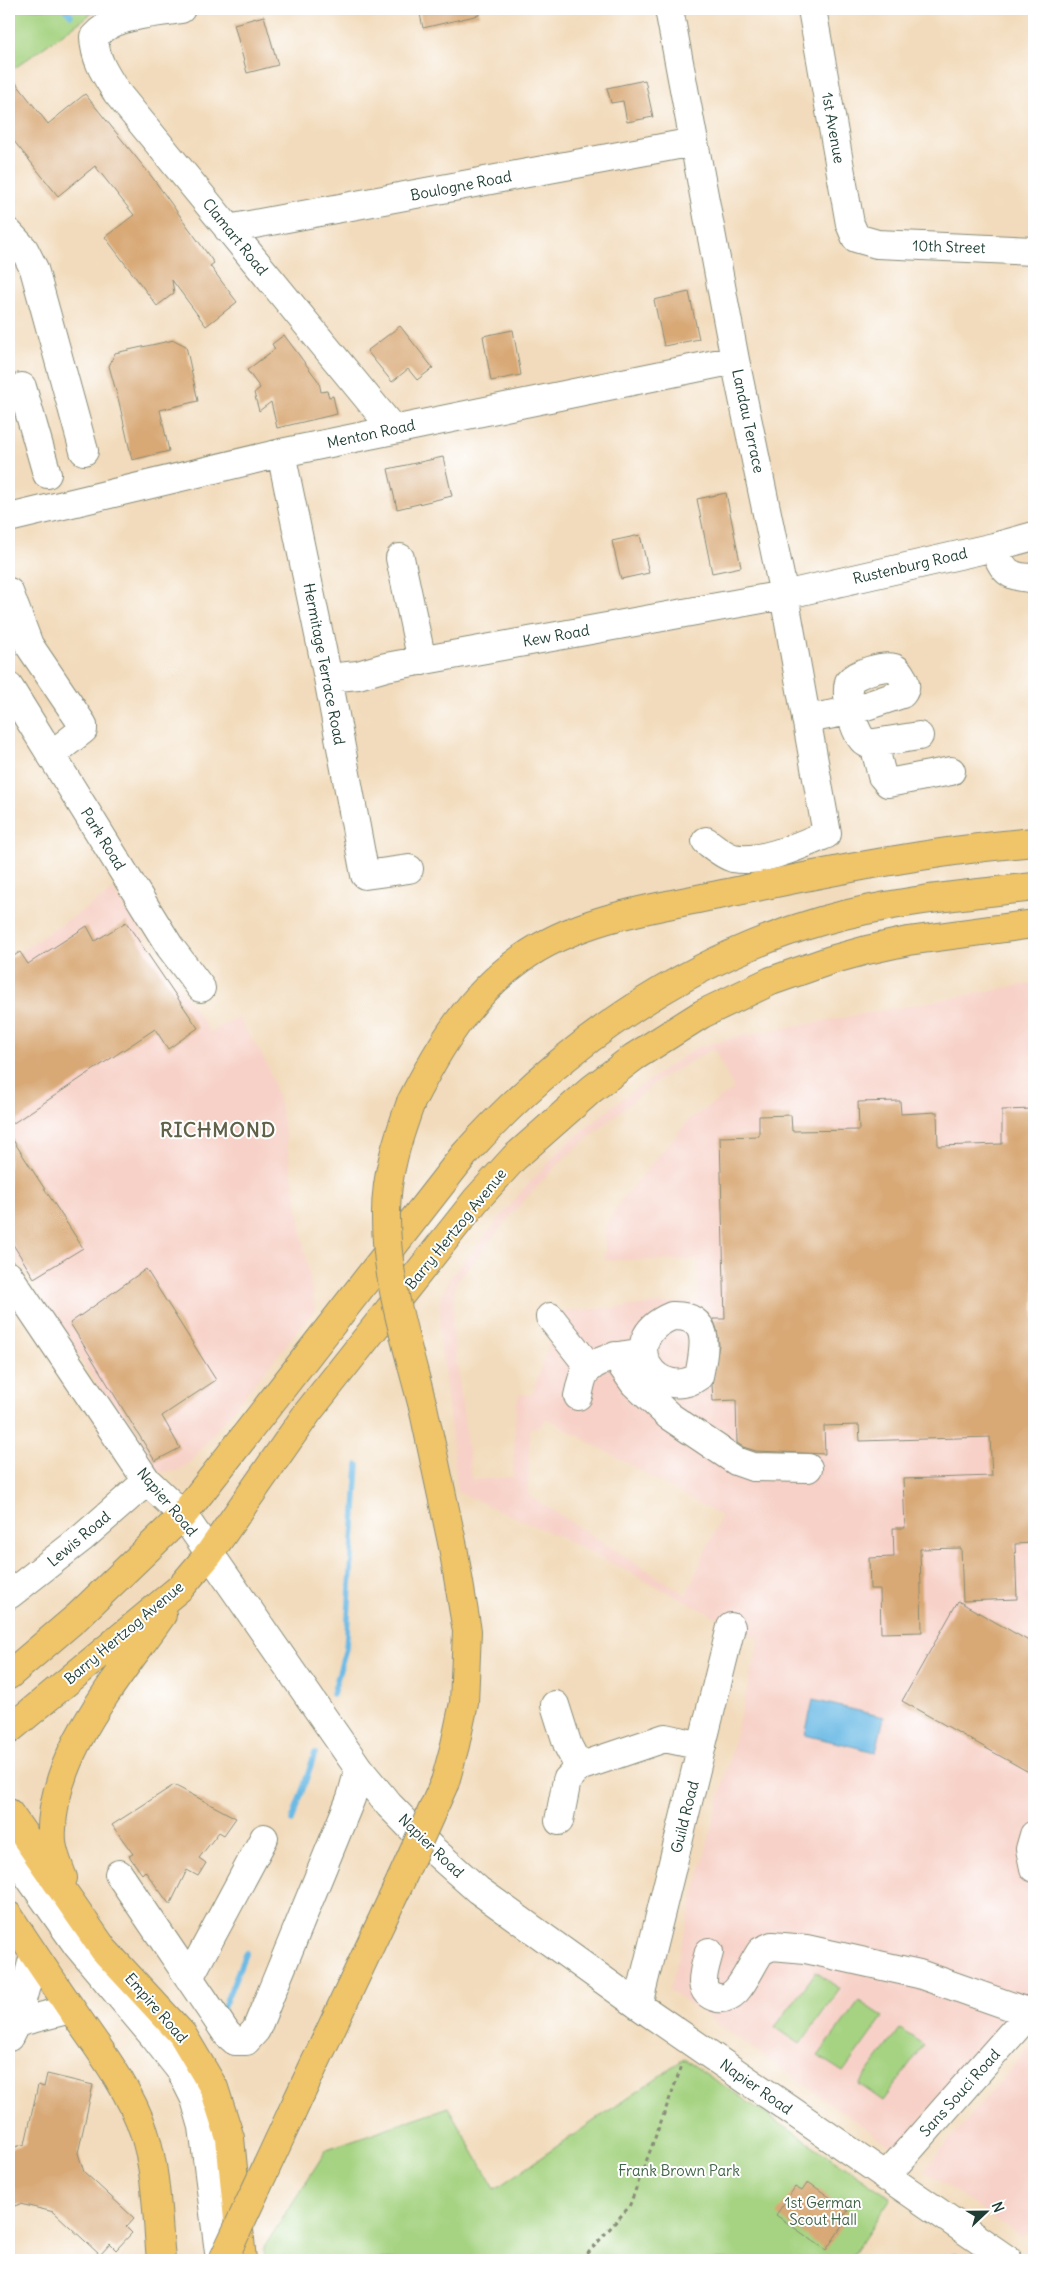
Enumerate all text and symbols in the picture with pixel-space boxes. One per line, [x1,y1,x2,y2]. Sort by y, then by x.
street label: 1st Avenue [818,91,849,165]
street label: Boulogne Road [409,166,513,205]
street label: Clamart Road [199,194,272,279]
street label: 10th Street [912,236,986,257]
street label: Landau Terrace [728,367,769,475]
street label: Menton Road [325,415,417,452]
street label: Rustenburg Road [851,543,969,588]
street label: Hermitage Terrace Road [299,581,350,747]
street label: Kew Road [521,620,591,651]
street label: Park Road [77,804,130,873]
district label: RICHMOND [160,1117,276,1142]
street label: Barry Hertzog Avenue [401,1164,510,1293]
street label: Napier Road [133,1464,202,1540]
street label: Lewis Road [43,1507,114,1570]
street label: Barry Hertzog Avenue [60,1577,187,1688]
street label: Guild Road [666,1779,703,1855]
street label: Napier Road [395,1810,468,1882]
street label: Empire Road [121,1969,192,2047]
street label: Sans Souci Road [915,2045,1004,2140]
street label: Napier Road [717,2055,796,2118]
park label: Frank Brown Park [618,2161,740,2180]
north arrow [960,2186,1010,2236]
park label: 1st German Scout Hall [785,2193,862,2229]
text: N [988,2199,1008,2215]

